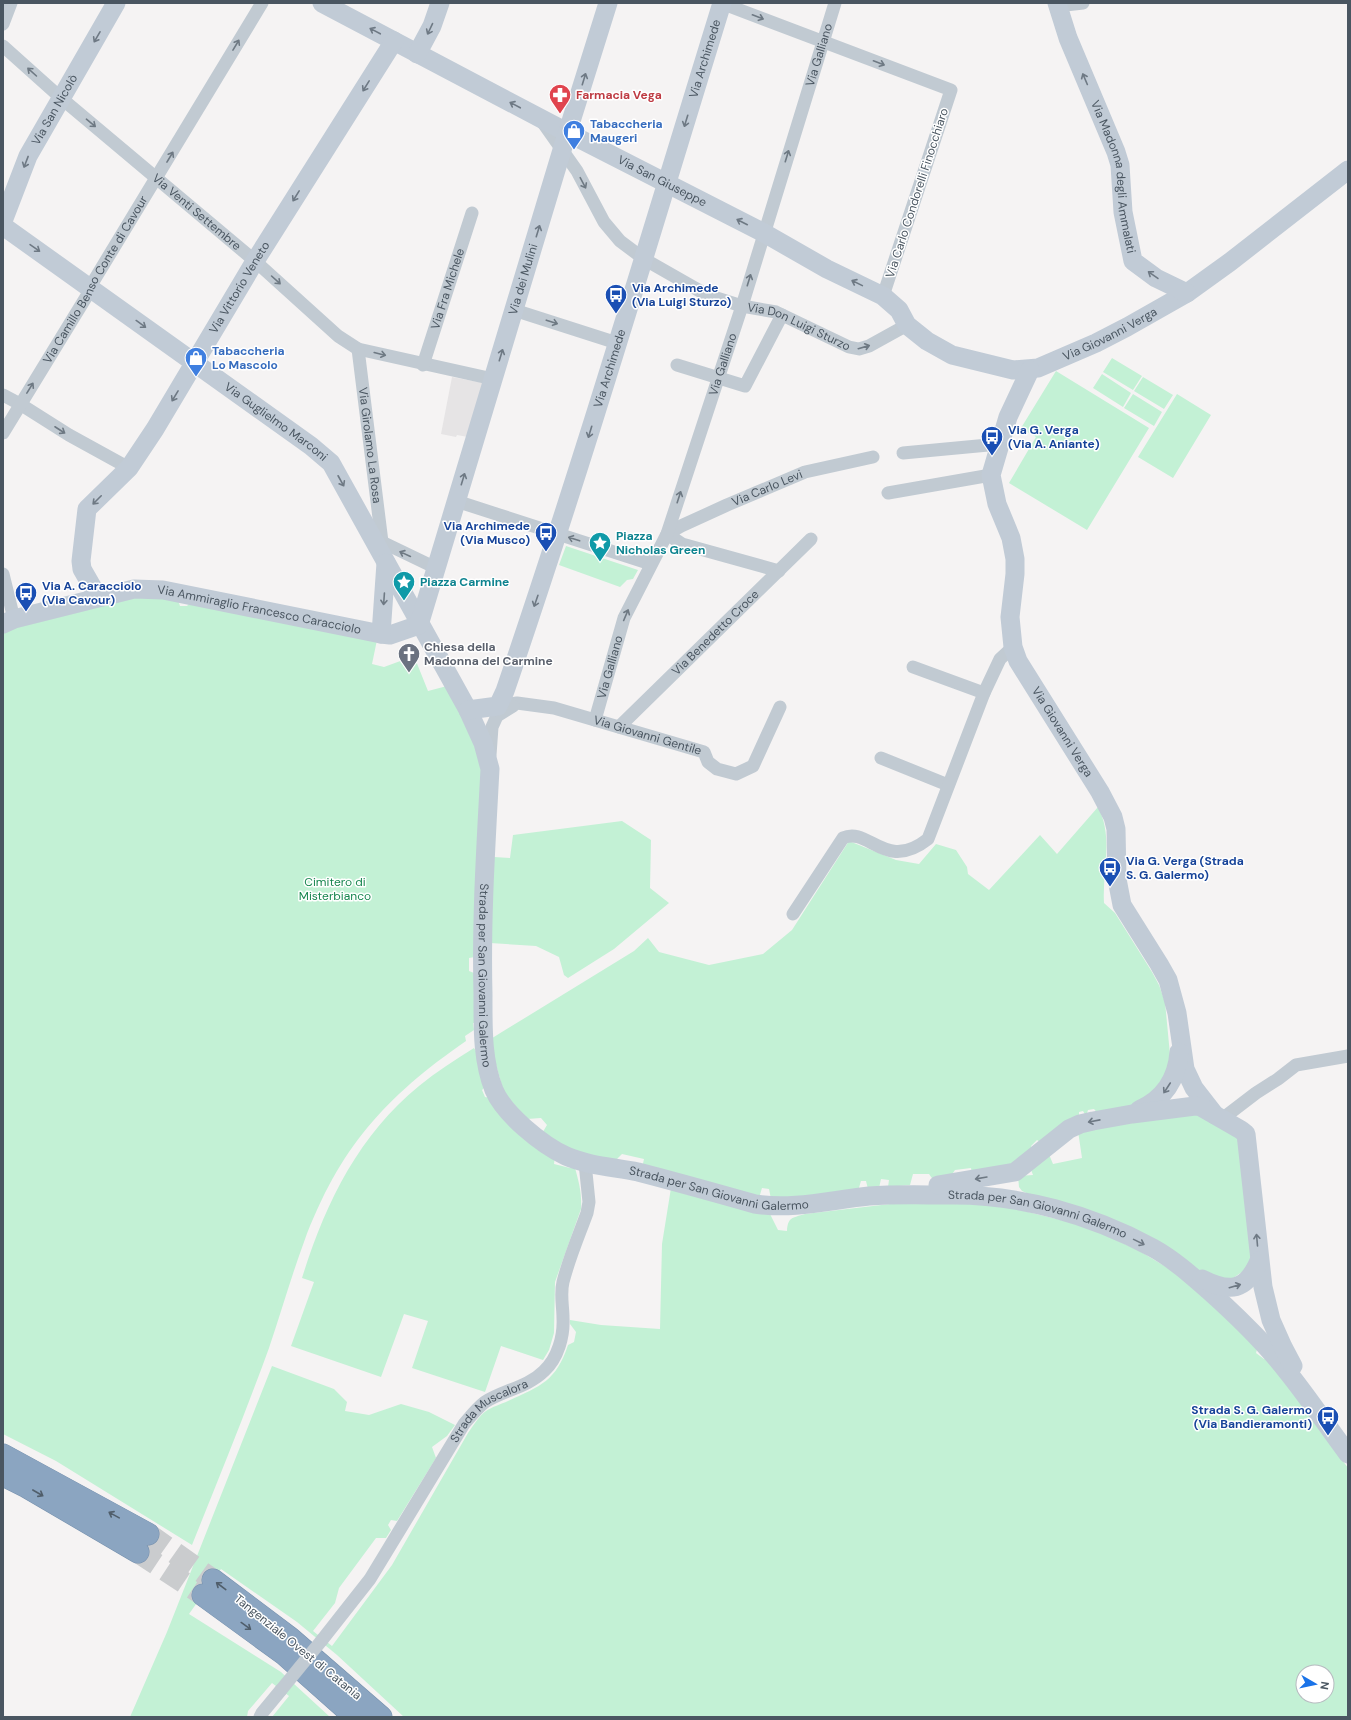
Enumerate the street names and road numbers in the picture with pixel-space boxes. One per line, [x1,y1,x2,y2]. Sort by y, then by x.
street label: Via Archimede [685,17,725,100]
street label: Via Galliano [802,22,836,88]
street label: Via San Nicolò [28,71,81,148]
street label: Via Madonna degli Ammalati [1087,98,1139,255]
street label: Via Carlo Condorelli Finocchiaro [882,106,952,280]
street label: Via San Giuseppe [615,152,710,210]
street label: Via Venti Settembre [149,170,245,254]
street label: Via Camillo Benso Conte di Cavour [39,192,152,367]
street label: Via Vittorio Veneto [206,238,273,337]
street label: Via dei Mulini [505,242,541,317]
street label: Via Fra Michele [427,246,468,331]
street label: Via Don Luigi Sturzo [746,299,853,354]
street label: Via Giovanni Verga [1060,304,1160,364]
street label: Via Archimede [590,327,629,410]
street label: Via Galliano [705,331,741,398]
street label: Via Guglielmo Marconi [221,379,331,465]
street label: Via Girolamo La Rosa [355,386,385,504]
street label: Via Carlo Levi [729,466,805,510]
street label: Via Ammiraglio Francesco Caracciolo [157,582,363,638]
street label: Via Benedetto Croce [668,586,763,679]
street label: Via Galliano [593,634,627,701]
street label: Via Giovanni Verga [1028,684,1097,780]
street label: Via Giovanni Gentile [592,712,704,759]
street label: Strada per San Giovanni Galermo [475,883,495,1069]
street label: Strada per San Giovanni Galermo [628,1162,810,1214]
street label: Strada per San Giovanni Galermo [948,1187,1130,1242]
street label: Strada Muscalora [447,1376,531,1446]
street label: Tangenziale Ovest di Catania [231,1591,365,1703]

